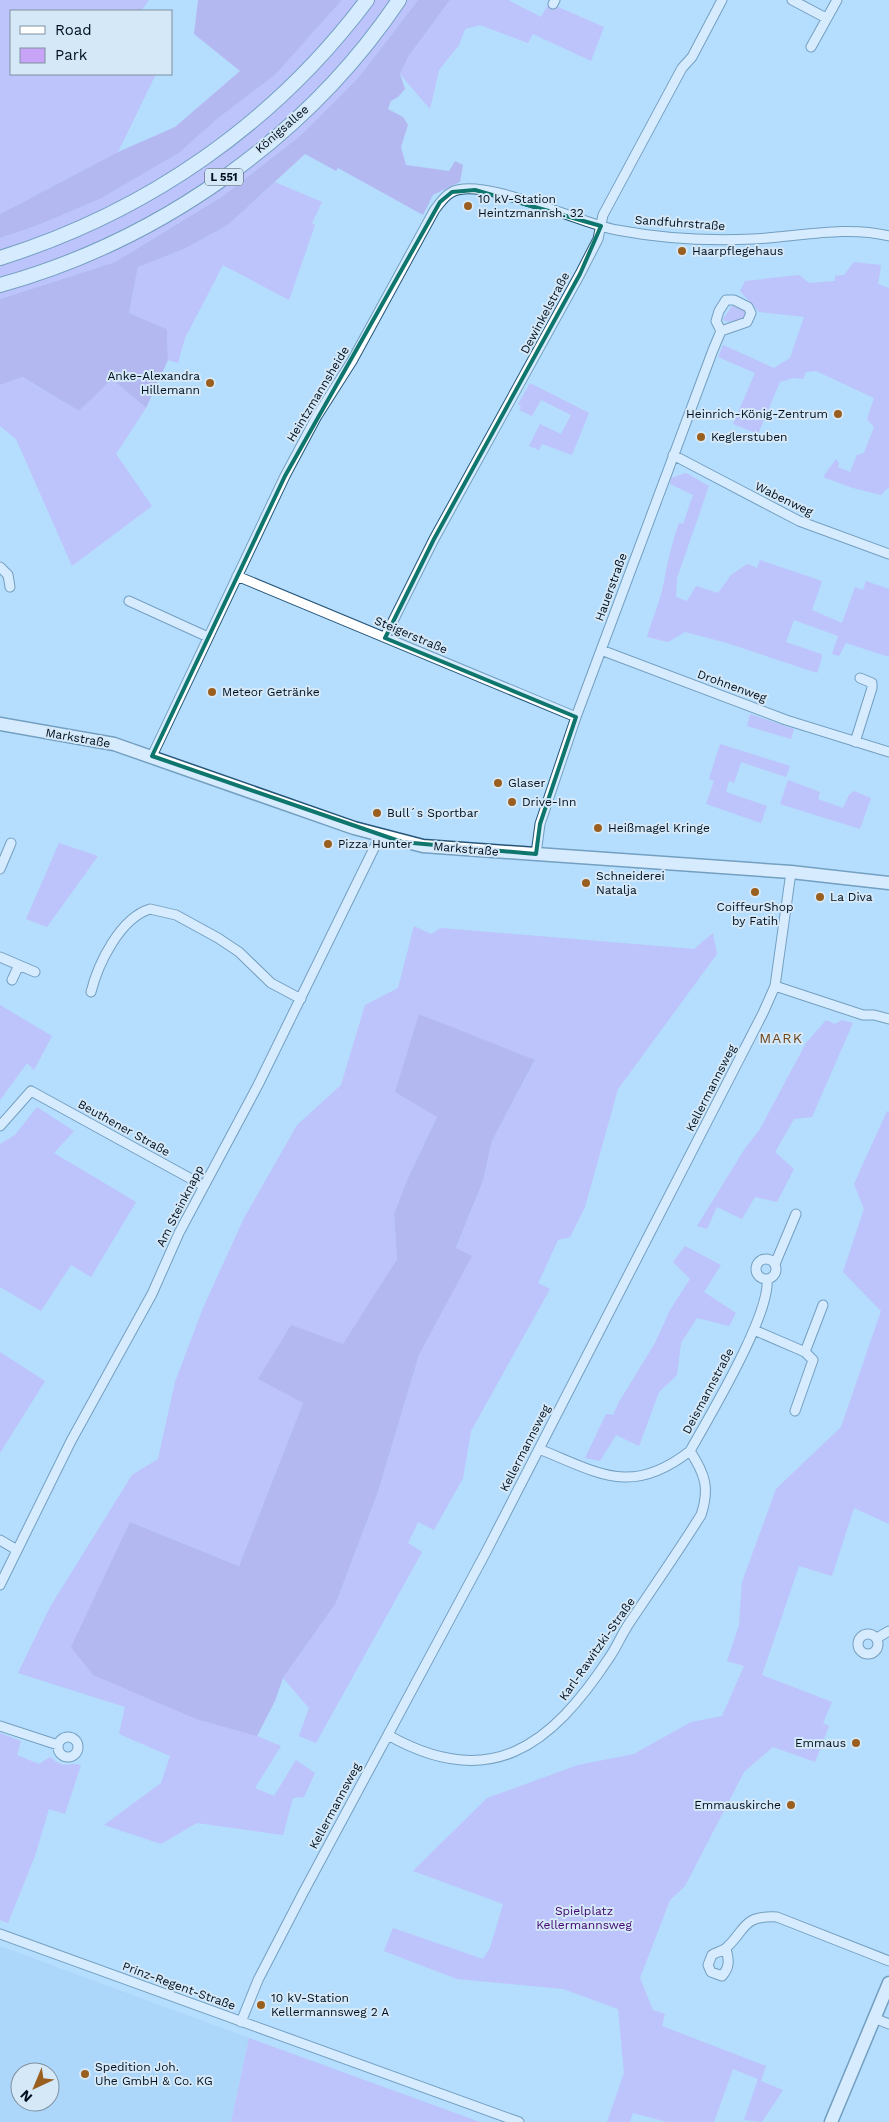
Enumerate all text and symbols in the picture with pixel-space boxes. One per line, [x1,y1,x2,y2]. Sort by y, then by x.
legend [10,10,172,75]
text: Road [55,21,92,39]
text: Park [55,46,88,64]
street label: Königsallee [253,102,312,156]
road number: L 551 [205,168,243,186]
place label: 10 kV-Station Heintzmannsh. 32 [478,192,584,220]
marker: 10 kV-Station Heintzmannsh. 32 [462,200,474,212]
street label: Sandfuhrstraße [634,213,726,233]
place label: Haarpflegehaus [692,244,783,258]
marker: Haarpflegehaus [676,245,688,257]
street label: Dewinkelstraße [518,270,572,356]
street label: Heintzmannsheide [284,344,352,444]
place label: Anke-Alexandra Hillemann [107,369,200,397]
marker: Anke-Alexandra Hillemann [204,377,216,389]
place label: Heinrich-König-Zentrum [686,407,828,421]
marker: Heinrich-König-Zentrum [832,408,844,420]
place label: Keglerstuben [711,430,788,444]
marker: Keglerstuben [695,431,707,443]
street label: Wabenweg [753,479,816,519]
street label: Hauerstraße [592,551,630,623]
street label: Steigerstraße [372,613,450,657]
street label: Drohnenweg [695,667,769,705]
place label: Meteor Getränke [222,685,320,699]
marker: Meteor Getränke [206,686,218,698]
street label: Markstraße [44,725,112,751]
place label: Glaser [508,776,545,790]
marker: Glaser [492,777,504,789]
place label: Drive-Inn [522,795,576,809]
marker: Drive-Inn [506,796,518,808]
place label: Bull´s Sportbar [387,806,478,820]
marker: Bull´s Sportbar [371,807,383,819]
place label: Heißmagel Kringe [608,821,710,835]
marker: Heißmagel Kringe [592,822,604,834]
place label: Pizza Hunter [338,837,412,851]
marker: Pizza Hunter [322,838,334,850]
street label: Markstraße [433,839,499,859]
place label: Schneiderei Natalja [596,869,665,897]
marker: Schneiderei Natalja [580,877,592,889]
marker: CoiffeurShop by Fatih [749,886,761,898]
place label: La Diva [830,890,873,904]
marker: La Diva [814,891,826,903]
place label: CoiffeurShop by Fatih [717,900,793,928]
district label: MARK [759,1030,803,1046]
street label: Kellermannsweg [683,1042,739,1134]
street label: Beuthener Straße [75,1097,173,1159]
street label: Am Steinknapp [153,1163,207,1249]
street label: Deismannstraße [679,1346,737,1436]
street label: Kellermannsweg [497,1402,553,1494]
street label: Karl-Rawitzki-Straße [556,1595,638,1703]
place label: Emmaus [795,1736,846,1750]
marker: Emmaus [850,1737,862,1749]
street label: Kellermannsweg [306,1760,364,1852]
place label: Emmauskirche [694,1798,781,1812]
marker: Emmauskirche [785,1799,797,1811]
park label: Spielplatz Kellermannsweg [536,1904,632,1932]
street label: Prinz-Regent-Straße [120,1959,238,2013]
place label: 10 kV-Station Kellermannsweg 2 A [271,1991,389,2019]
marker: 10 kV-Station Kellermannsweg 2 A [255,1999,267,2011]
place label: Spedition Joh. Uhe GmbH & Co. KG [95,2060,213,2088]
north arrow [10,2062,60,2112]
marker: Spedition Joh. Uhe GmbH & Co. KG [79,2068,91,2080]
text: N [17,2087,35,2106]

